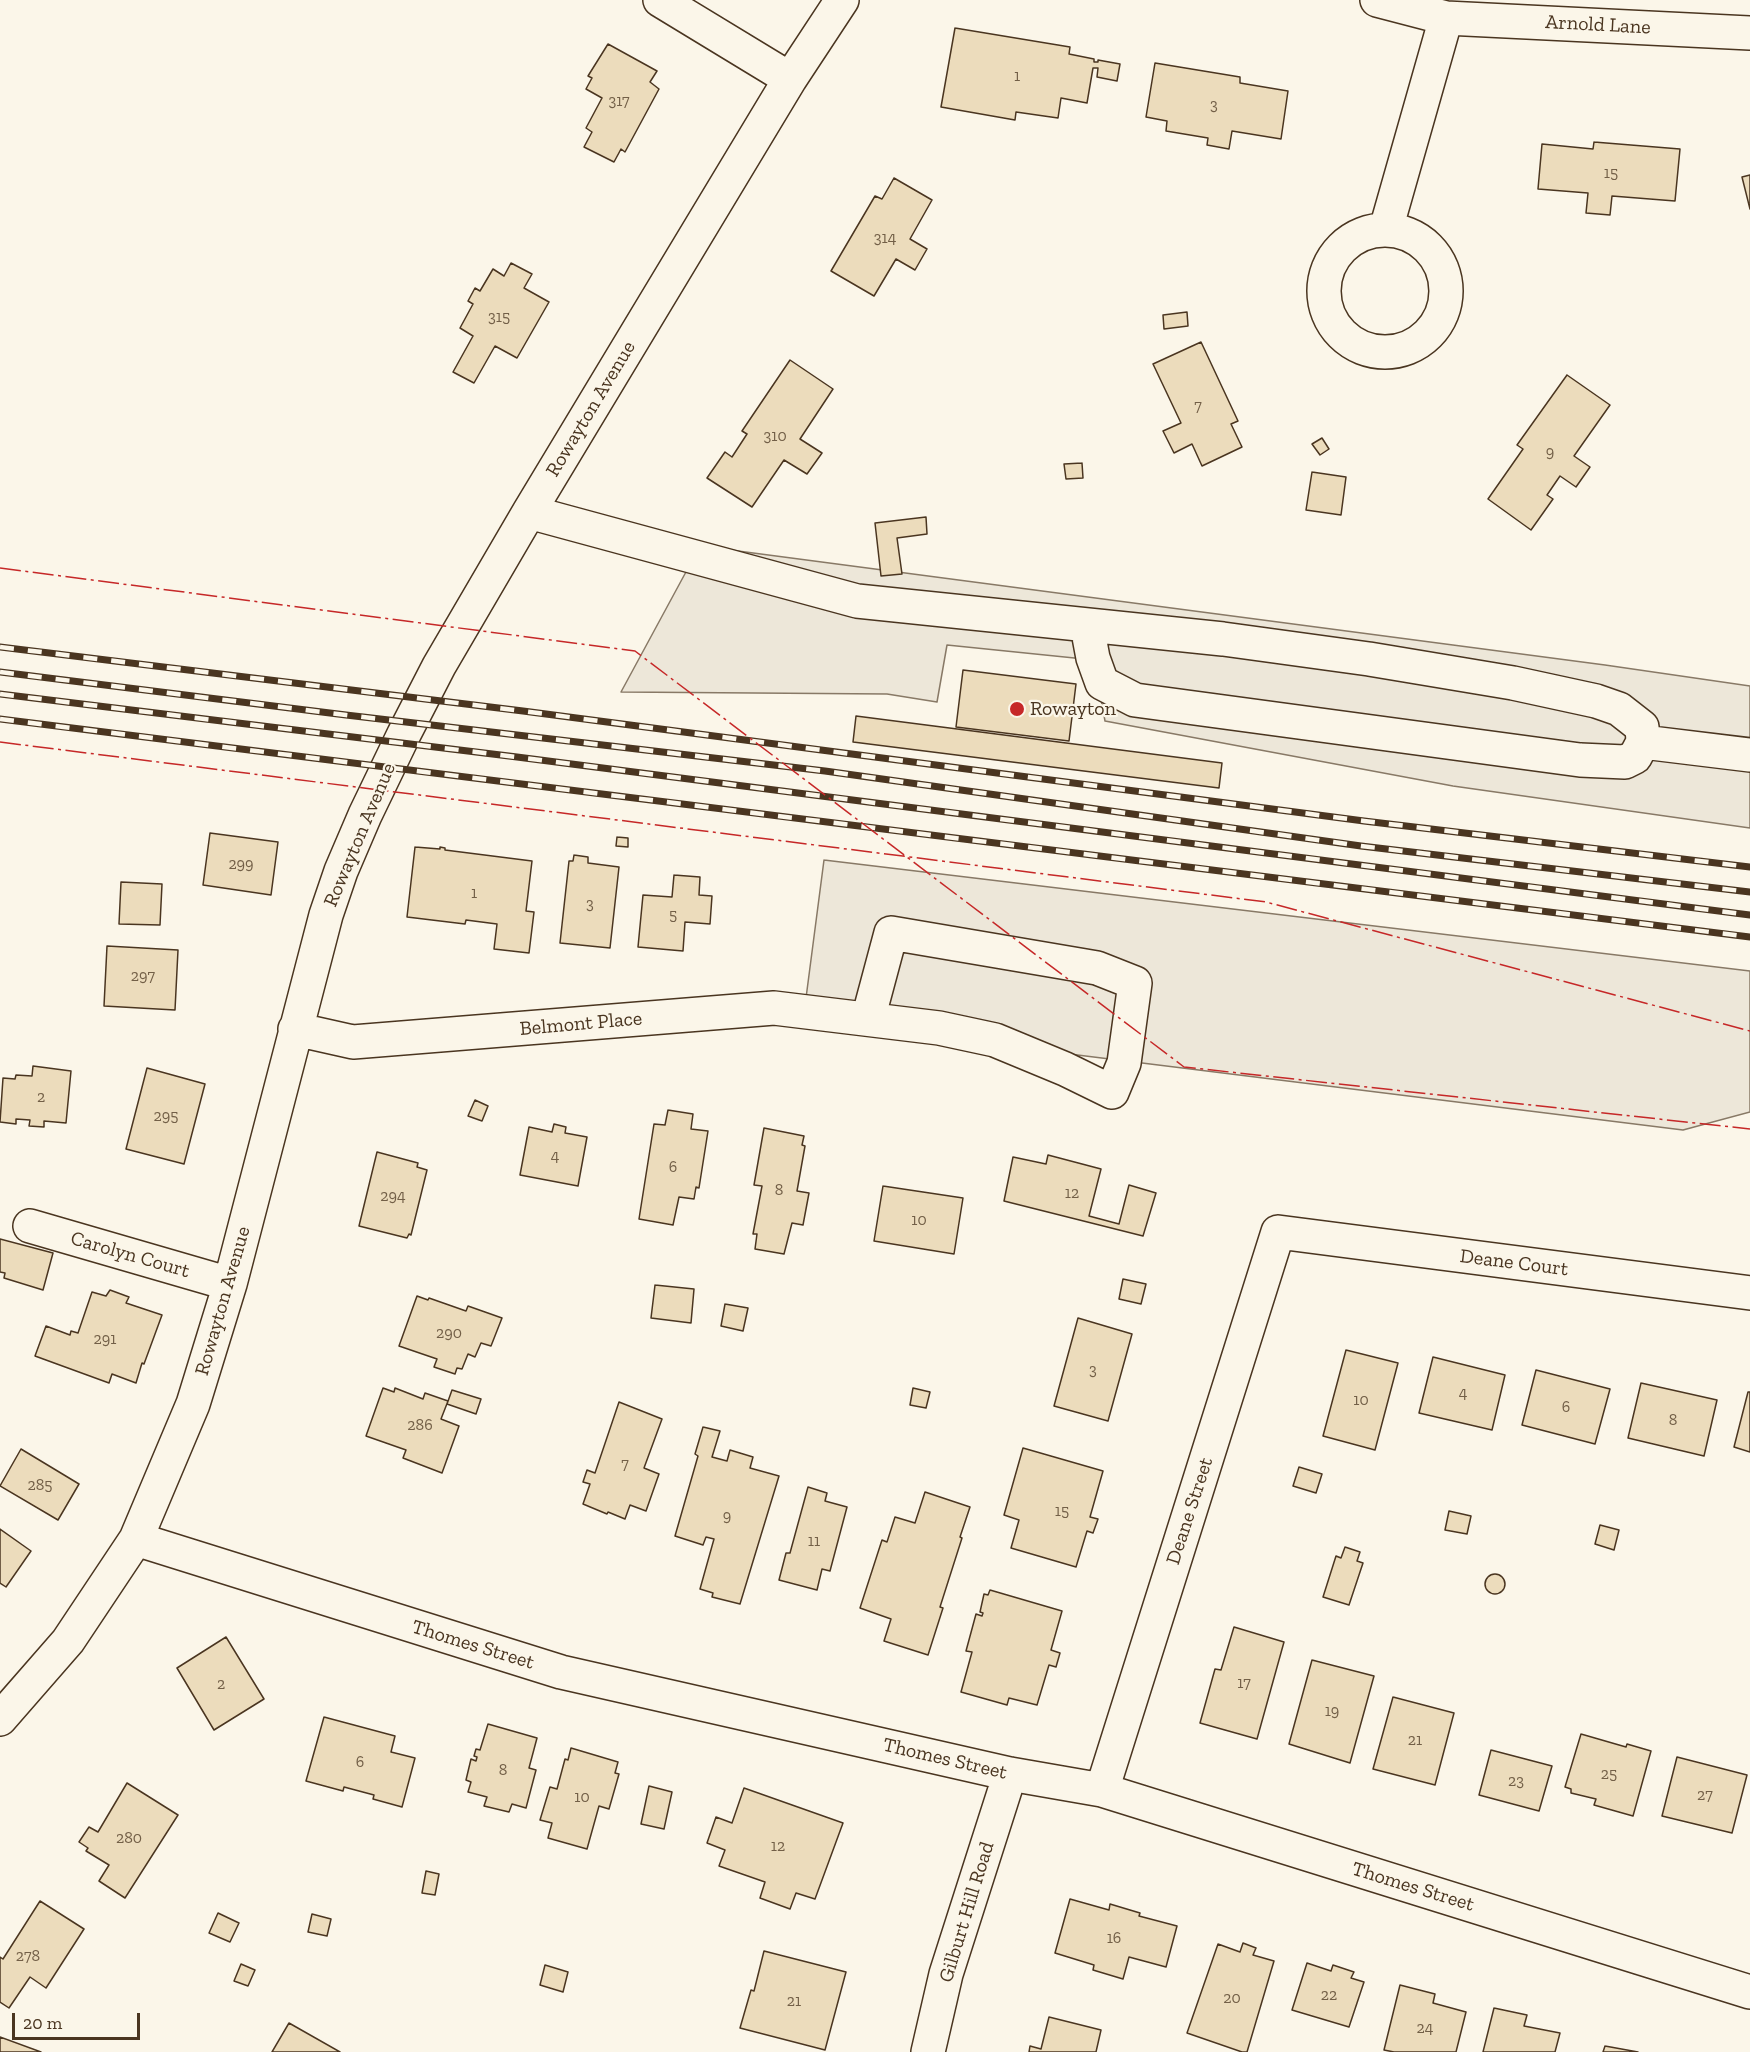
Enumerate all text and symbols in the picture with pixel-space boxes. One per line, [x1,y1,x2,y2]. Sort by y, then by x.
street label: Arnold Lane [1545,10,1651,40]
house number: 1 [1014,66,1020,86]
house number: 317 [608,91,630,111]
house number: 3 [1210,95,1218,115]
house number: 15 [1604,163,1618,183]
house number: 314 [874,228,896,248]
house number: 315 [488,307,510,327]
street label: Rowayton Avenue [541,337,641,481]
house number: 7 [1194,396,1202,416]
house number: 310 [763,426,787,446]
house number: 9 [1546,442,1554,462]
place label: Rowayton [1030,697,1116,721]
marker: Rowayton [1008,700,1026,718]
street label: Rowayton Avenue [319,759,401,911]
house number: 299 [228,854,254,874]
house number: 1 [471,883,477,903]
house number: 3 [586,894,594,914]
house number: 5 [669,905,677,925]
house number: 297 [131,966,155,986]
street label: Belmont Place [519,1007,643,1041]
house number: 2 [37,1087,45,1107]
house number: 295 [154,1106,178,1126]
house number: 4 [551,1146,559,1166]
house number: 6 [669,1157,677,1177]
house number: 8 [775,1180,783,1200]
house number: 12 [1065,1183,1079,1203]
house number: 294 [380,1186,406,1206]
house number: 10 [911,1210,927,1230]
street label: Rowayton Avenue [190,1224,256,1378]
street label: Carolyn Court [68,1227,192,1283]
street label: Deane Court [1459,1244,1569,1282]
house number: 290 [436,1323,462,1343]
house number: 291 [94,1329,116,1349]
house number: 3 [1089,1360,1097,1380]
house number: 4 [1459,1383,1467,1403]
house number: 10 [1353,1390,1369,1410]
house number: 6 [1562,1397,1570,1417]
house number: 8 [1669,1410,1677,1430]
house number: 286 [407,1415,433,1435]
house number: 7 [621,1454,629,1474]
street label: Deane Street [1161,1454,1219,1568]
house number: 285 [27,1475,53,1495]
house number: 15 [1055,1501,1069,1521]
house number: 9 [723,1506,731,1526]
house number: 11 [808,1531,820,1551]
street label: Thomes Street [409,1615,537,1675]
house number: 17 [1237,1673,1251,1693]
house number: 2 [217,1674,225,1694]
house number: 19 [1325,1701,1339,1721]
house number: 21 [1408,1730,1422,1750]
street label: Thomes Street [881,1733,1009,1785]
house number: 6 [356,1752,364,1772]
house number: 8 [499,1760,507,1780]
house number: 25 [1601,1764,1617,1784]
house number: 23 [1508,1771,1524,1791]
house number: 27 [1697,1785,1713,1805]
house number: 10 [574,1787,590,1807]
house number: 280 [116,1828,142,1848]
house number: 12 [771,1836,785,1856]
street label: Gilburt Hill Road [934,1839,1000,1985]
street label: Thomes Street [1349,1857,1477,1917]
house number: 16 [1107,1928,1121,1948]
house number: 278 [16,1946,40,1966]
house number: 22 [1321,1985,1337,2005]
house number: 20 [1223,1988,1241,2008]
house number: 21 [787,1991,801,2011]
scale bar [15,2001,142,2039]
text: 20 m [23,2012,62,2034]
house number: 24 [1417,2018,1433,2038]

